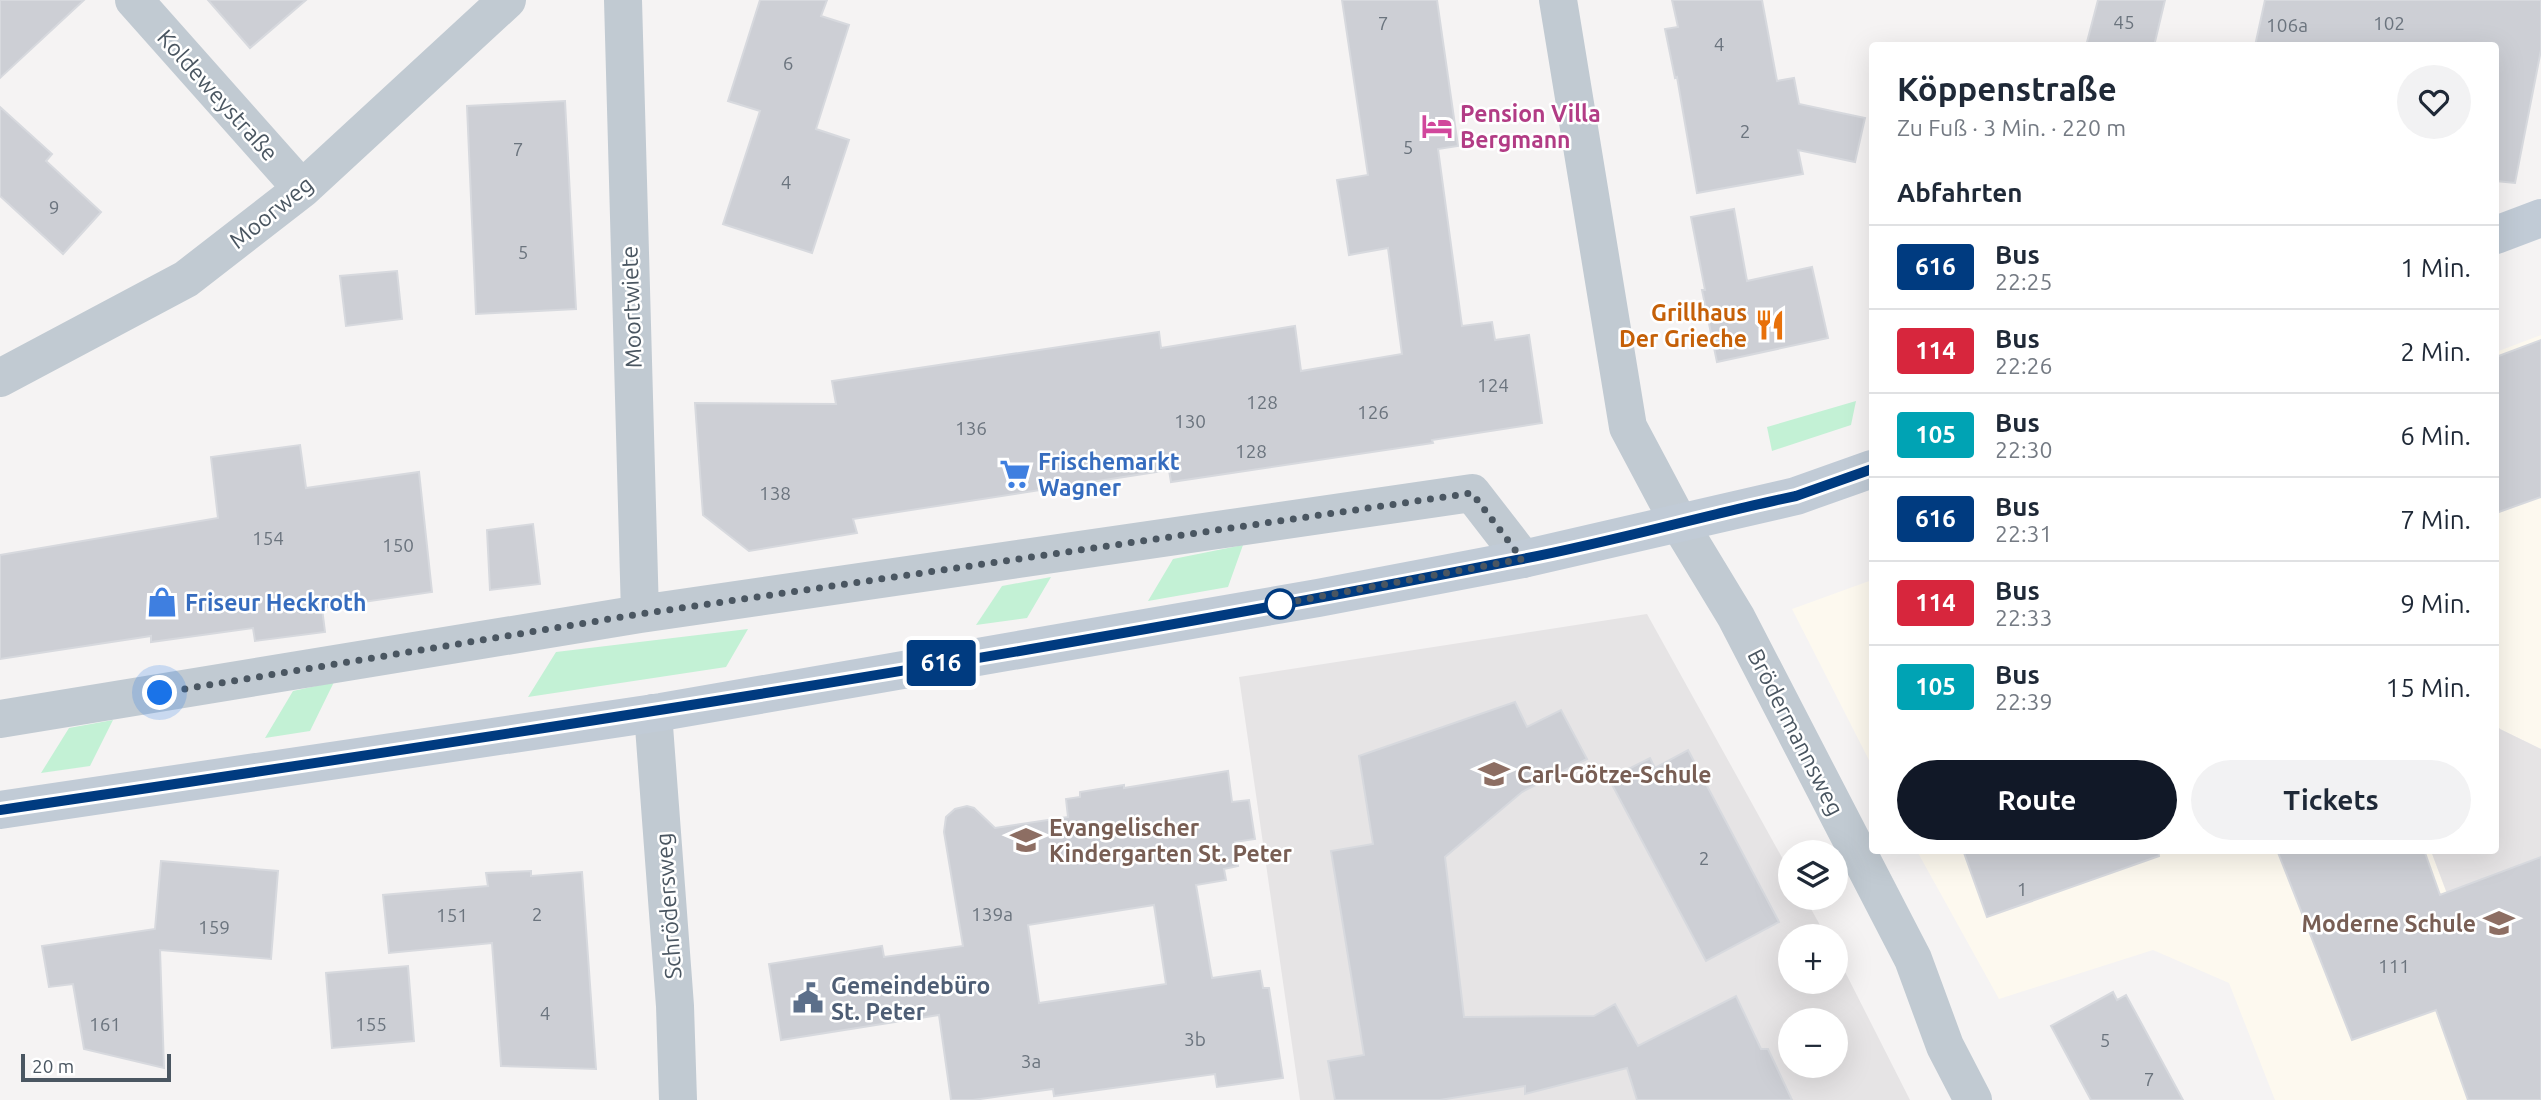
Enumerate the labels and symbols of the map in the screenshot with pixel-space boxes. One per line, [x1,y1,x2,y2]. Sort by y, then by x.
house number: 45 [2113,11,2135,33]
house number: 7 [1378,12,1388,34]
house number: 102 [2373,12,2405,34]
house number: 106a [2266,14,2308,36]
street label: Koldeweystraße [153,25,283,165]
house number: 4 [1714,33,1724,55]
house number: 6 [783,52,793,74]
place label: Pension Villa Bergmann [1460,101,1601,152]
hotel icon: Pension Villa Bergmann [1420,109,1454,143]
house number: 2 [1740,120,1750,142]
house number: 5 [1403,136,1413,158]
house number: 7 [513,138,523,160]
street label: Moorweg [224,171,318,253]
house number: 4 [781,171,791,193]
house number: 9 [49,196,59,218]
house number: 5 [518,241,528,263]
street label: Moortwiete [616,245,646,369]
place label: Grillhaus Der Grieche [1619,300,1747,351]
restaurant icon: Grillhaus Der Grieche [1753,308,1787,342]
house number: 124 [1477,374,1509,396]
house number: 128 [1246,391,1278,413]
house number: 126 [1357,401,1389,423]
house number: 130 [1174,410,1206,432]
house number: 136 [955,417,987,439]
house number: 128 [1235,440,1267,462]
place label: Frischemarkt Wagner [1038,449,1180,500]
supermarket icon: Frischemarkt Wagner [998,457,1032,491]
house number: 138 [759,482,791,504]
house number: 154 [252,527,284,549]
house number: 150 [382,534,414,556]
shop icon: Friseur Heckroth [145,585,179,619]
unlabelled marker [1265,589,1295,619]
place label: Friseur Heckroth [185,590,366,615]
line badge: 616 [901,640,981,686]
street label: Brödermannsweg [1743,645,1849,819]
your location [142,675,177,710]
school or university icon: Carl-Götze-Schule [1477,757,1511,791]
place label: Carl-Götze-Schule [1517,762,1712,787]
place label: Evangelischer Kindergarten St. Peter [1049,815,1293,866]
school or university icon: Evangelischer Kindergarten St. Peter [1009,823,1043,857]
street label: Schrödersweg [650,832,686,980]
house number: 2 [1699,847,1709,869]
house number: 1 [2017,878,2027,900]
house number: 2 [532,903,542,925]
house number: 139a [971,903,1013,925]
house number: 151 [436,904,468,926]
school or university icon: Moderne Schule [2482,906,2516,940]
place label: Moderne Schule [2302,911,2476,936]
house number: 159 [198,916,230,938]
house number: 111 [2378,955,2410,977]
place label: Gemeindebüro St. Peter [831,973,990,1024]
public building icon: Gemeindebüro St. Peter [791,981,825,1015]
house number: 4 [540,1002,550,1024]
house number: 161 [89,1013,121,1035]
house number: 155 [355,1013,387,1035]
house number: 3b [1184,1028,1206,1050]
house number: 5 [2100,1029,2110,1051]
house number: 3a [1021,1050,1041,1072]
scale bar [21,1051,172,1083]
house number: 7 [2144,1068,2154,1090]

